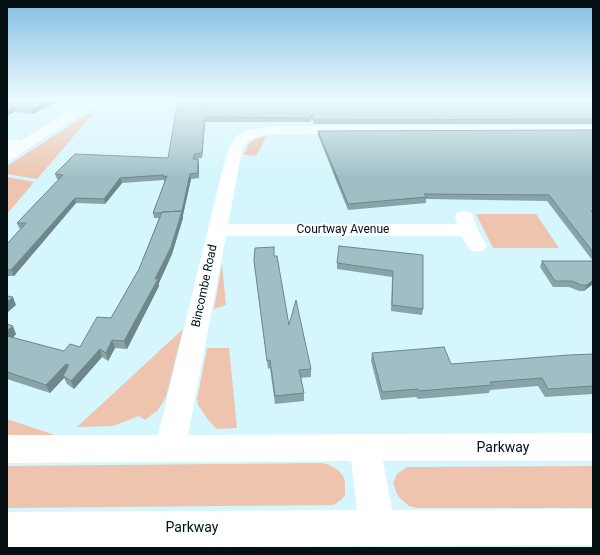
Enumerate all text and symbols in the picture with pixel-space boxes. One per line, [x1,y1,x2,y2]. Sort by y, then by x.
street label: Courtway Avenue [297,223,389,237]
street label: Bincombe Road [189,243,221,329]
street label: Parkway [477,440,529,456]
street label: Parkway [166,520,218,536]

